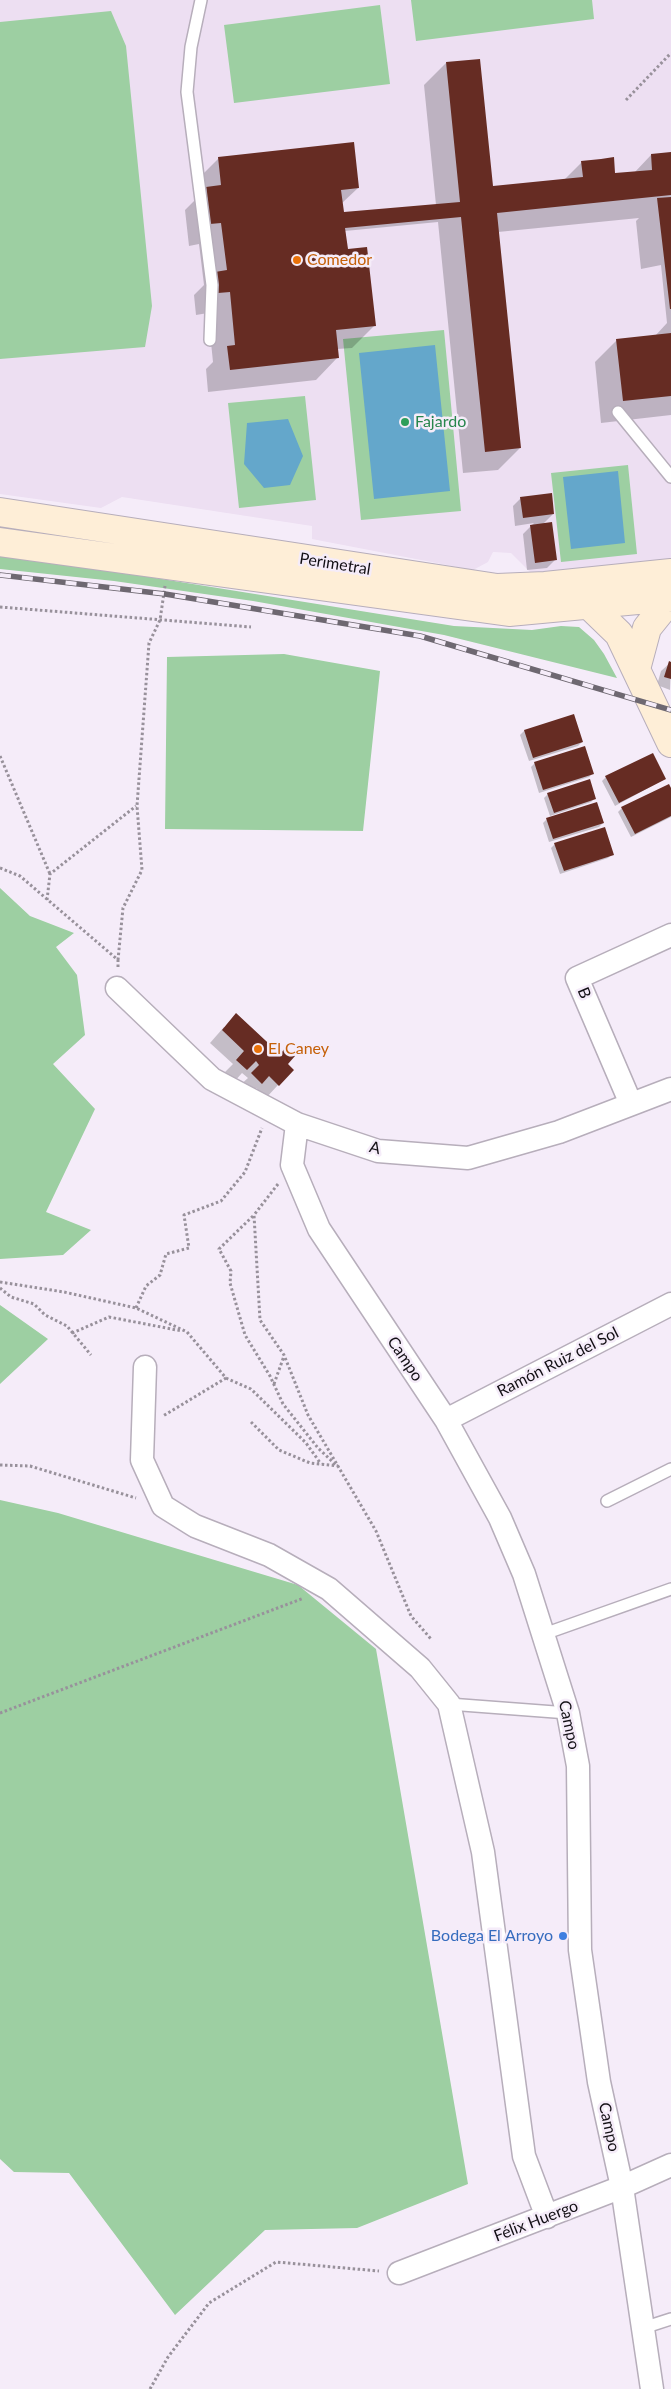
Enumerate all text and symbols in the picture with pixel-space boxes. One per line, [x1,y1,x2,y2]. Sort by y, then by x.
place label: Comedor [307,250,372,270]
marker: Comedor [291,254,303,266]
place label: Fajardo [415,412,466,432]
marker: Fajardo [399,416,411,428]
street label: Perimetral [298,549,372,579]
street label: B [573,984,595,1002]
place label: El Caney [268,1039,329,1059]
marker: El Caney [252,1043,264,1055]
street label: A [368,1137,382,1159]
street label: Ramón Ruiz del Sol [494,1323,622,1401]
street label: Campo [383,1333,427,1385]
street label: Campo [554,1699,584,1751]
place label: Bodega El Arroyo [431,1926,553,1946]
marker: Bodega El Arroyo [557,1930,569,1942]
street label: Campo [594,2101,624,2153]
street label: Félix Huergo [491,2196,581,2246]

